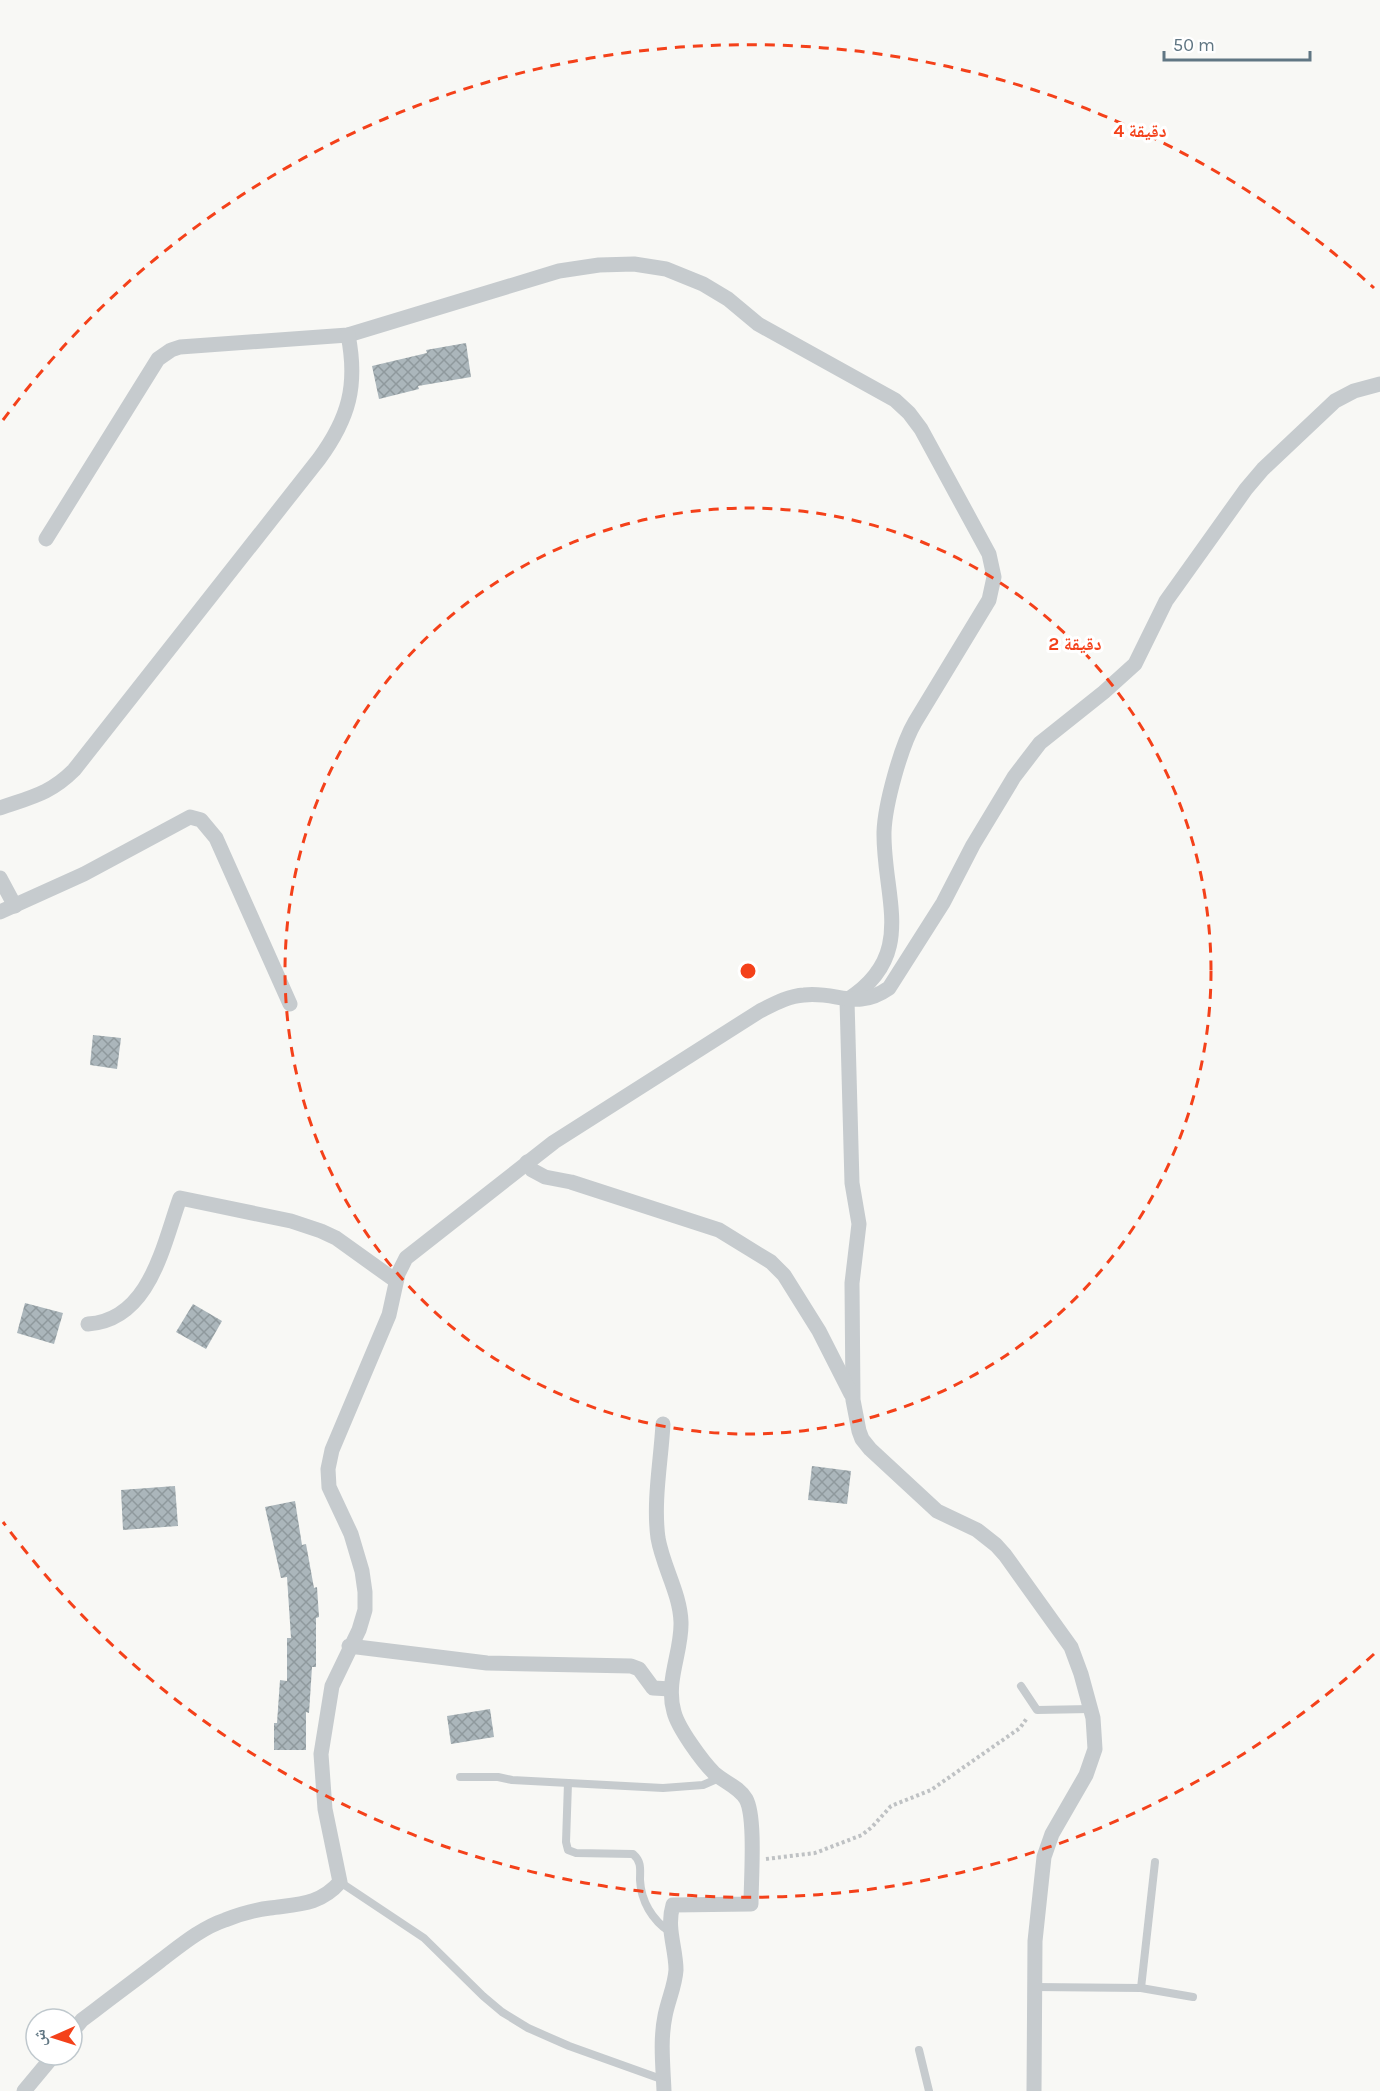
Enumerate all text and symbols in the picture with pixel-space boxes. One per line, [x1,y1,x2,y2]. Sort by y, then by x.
scale bar [1164,24,1310,62]
text: 50 m [1173,34,1215,56]
text: 4 دقيقة [1113,120,1167,142]
text: 2 دقيقة [1048,633,1102,655]
centre of rings [738,961,758,981]
north arrow [24,2007,84,2067]
text: ش [30,2029,49,2047]

